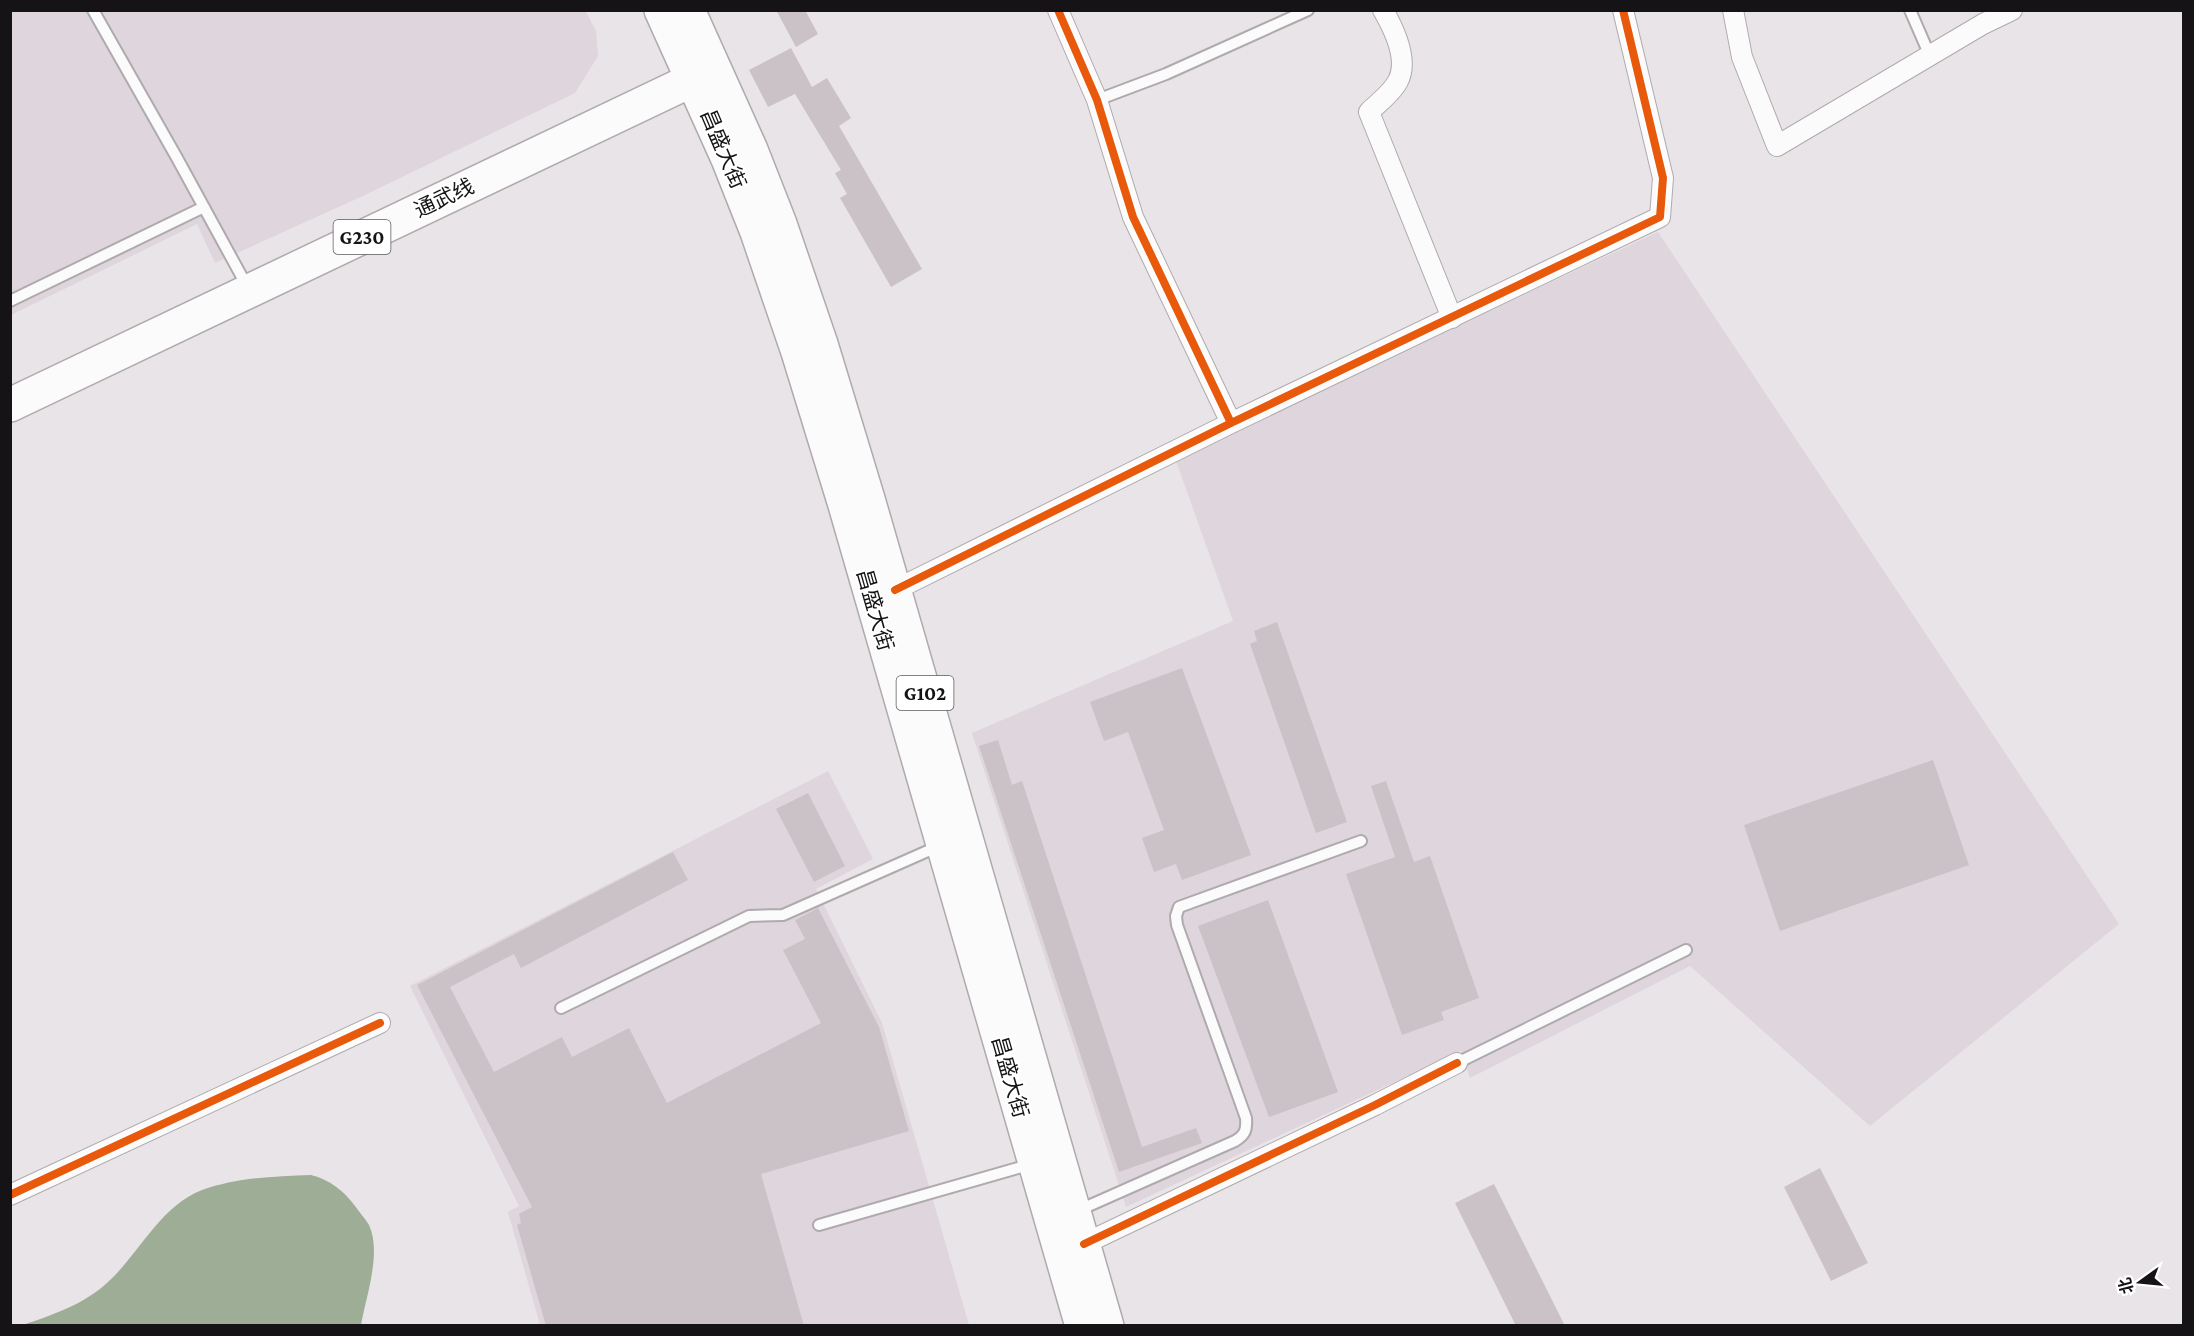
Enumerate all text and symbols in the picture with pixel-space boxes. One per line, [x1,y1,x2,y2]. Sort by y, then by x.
street label: 昌盛大街 [696,106,750,192]
street label: 通武线 [410,174,478,222]
road number: G230 [334,220,391,254]
street label: 昌盛大街 [852,566,898,654]
road number: G102 [896,676,954,710]
street label: 昌盛大街 [987,1033,1033,1121]
north arrow [2110,1252,2170,1312]
text: 北 [2116,1276,2136,1296]

